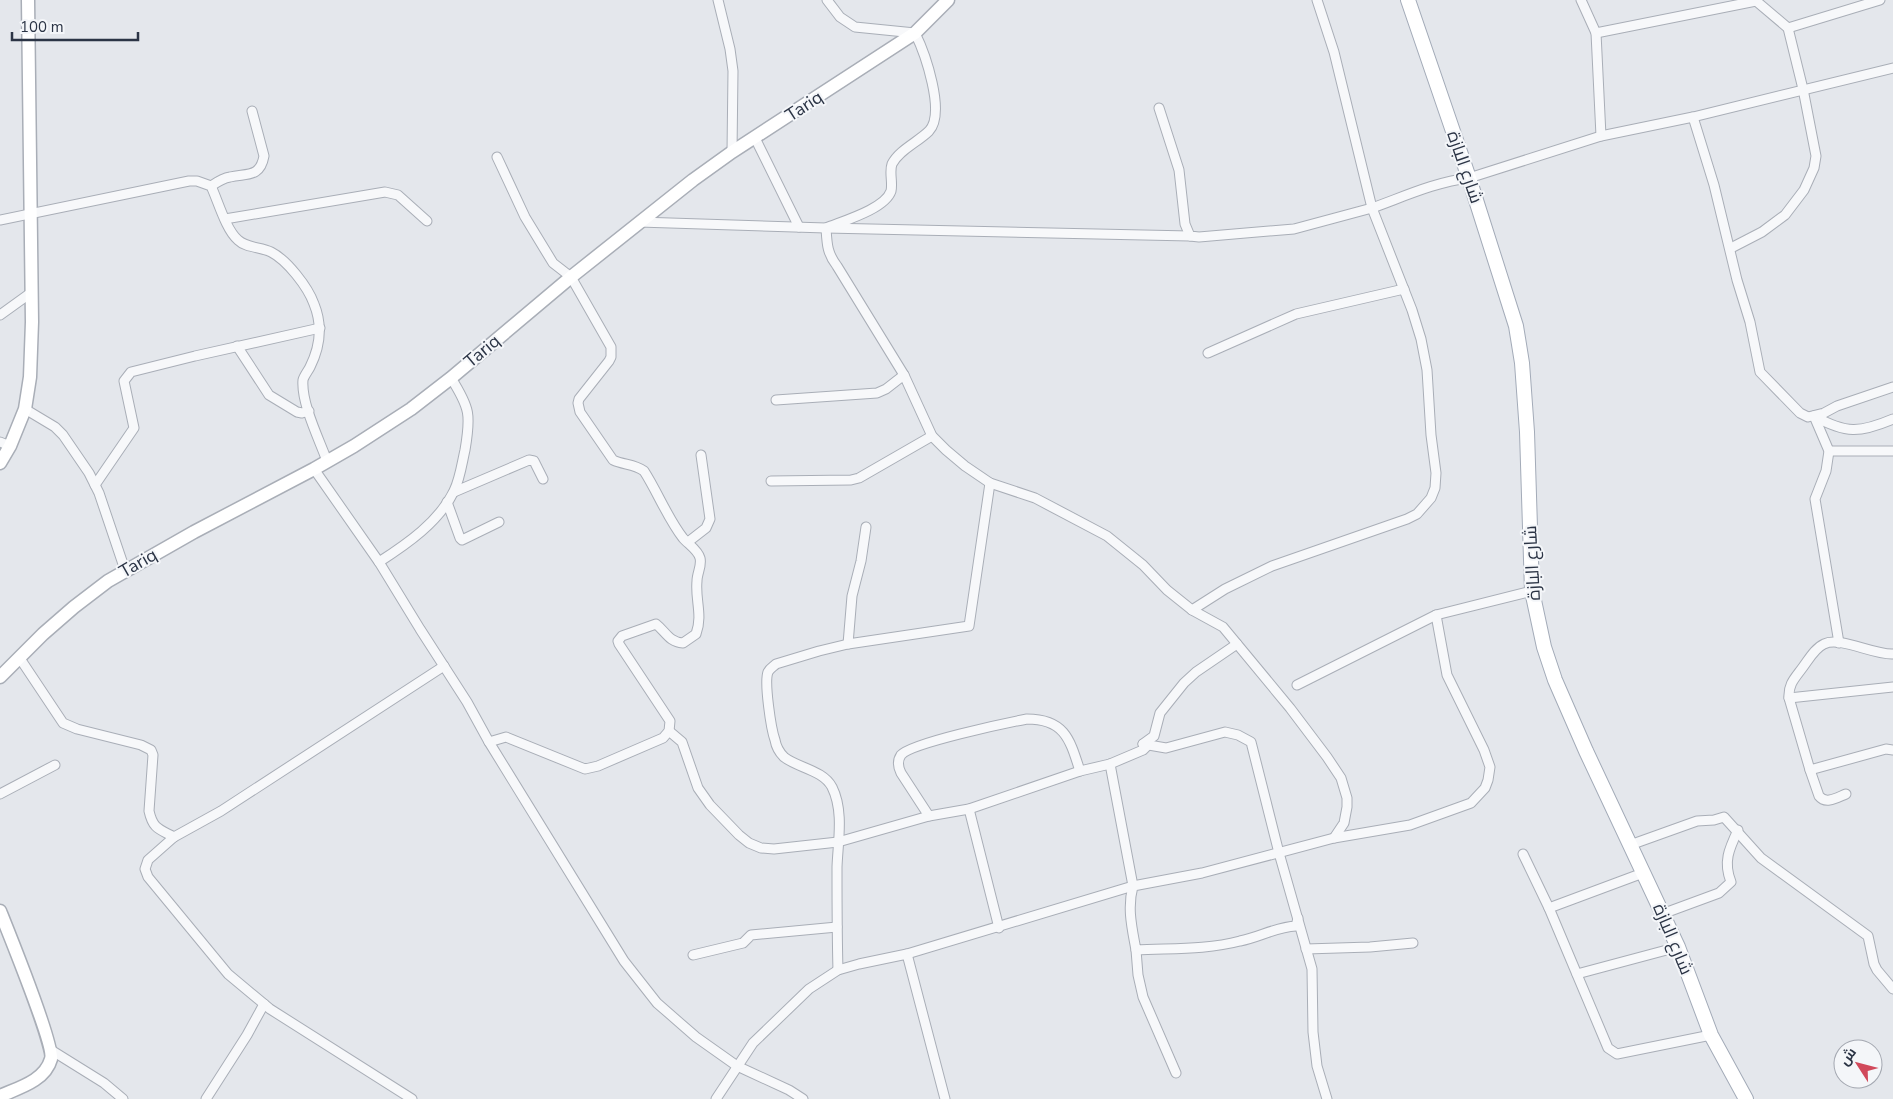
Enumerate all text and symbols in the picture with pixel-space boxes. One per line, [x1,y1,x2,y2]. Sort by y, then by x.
scale bar [12,10,139,42]
text: 100 m [20,17,64,37]
street label: Tariq [781,85,827,127]
street label: شارع البازة [1441,128,1489,206]
street label: Tariq [459,329,505,373]
street label: شارع البازة [1518,525,1546,601]
street label: Tariq [115,543,161,583]
street label: شارع البازة [1647,900,1699,978]
north arrow [1833,1039,1883,1089]
text: ش [1835,1044,1861,1070]

